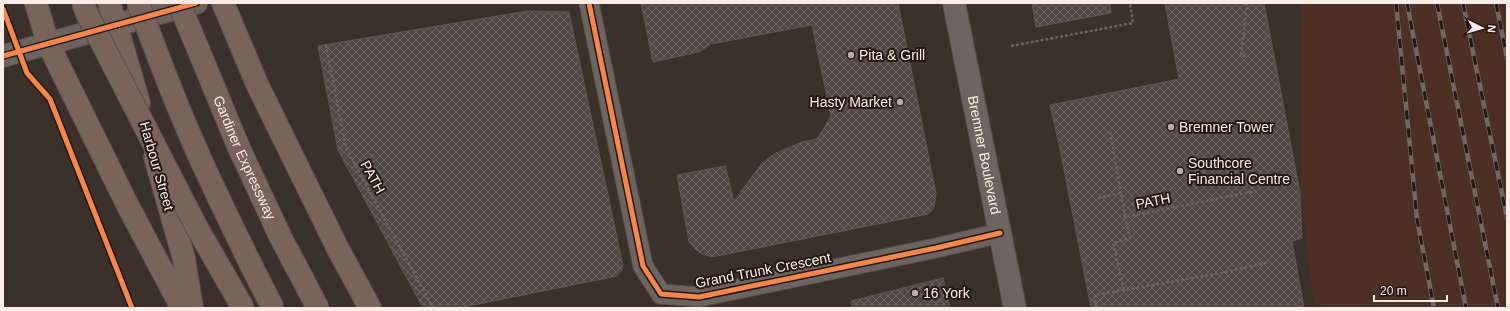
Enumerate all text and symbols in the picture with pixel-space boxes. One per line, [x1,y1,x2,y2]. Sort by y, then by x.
north arrow [1462,8,1502,48]
text: N [1486,24,1498,33]
place label: Pita & Grill [859,47,925,63]
marker: Pita & Grill [846,50,856,60]
street label: Gardiner Expressway [210,93,279,222]
place label: Hasty Market [810,94,892,110]
street label: Bremner Boulevard [965,94,1004,216]
marker: Hasty Market [895,97,905,107]
place label: Bremner Tower [1179,119,1274,135]
street label: Harbour Street [137,120,177,212]
marker: Bremner Tower [1166,122,1176,132]
place label: Southcore Financial Centre [1188,155,1290,187]
street label: PATH [357,158,389,196]
marker: Southcore Financial Centre [1175,166,1185,176]
street label: PATH [1134,190,1172,212]
street label: Grand Trunk Crescent [694,249,832,291]
scale bar [1374,277,1447,303]
text: 20 m [1380,284,1407,298]
place label: 16 York [923,285,971,301]
marker: 16 York [910,288,920,298]

